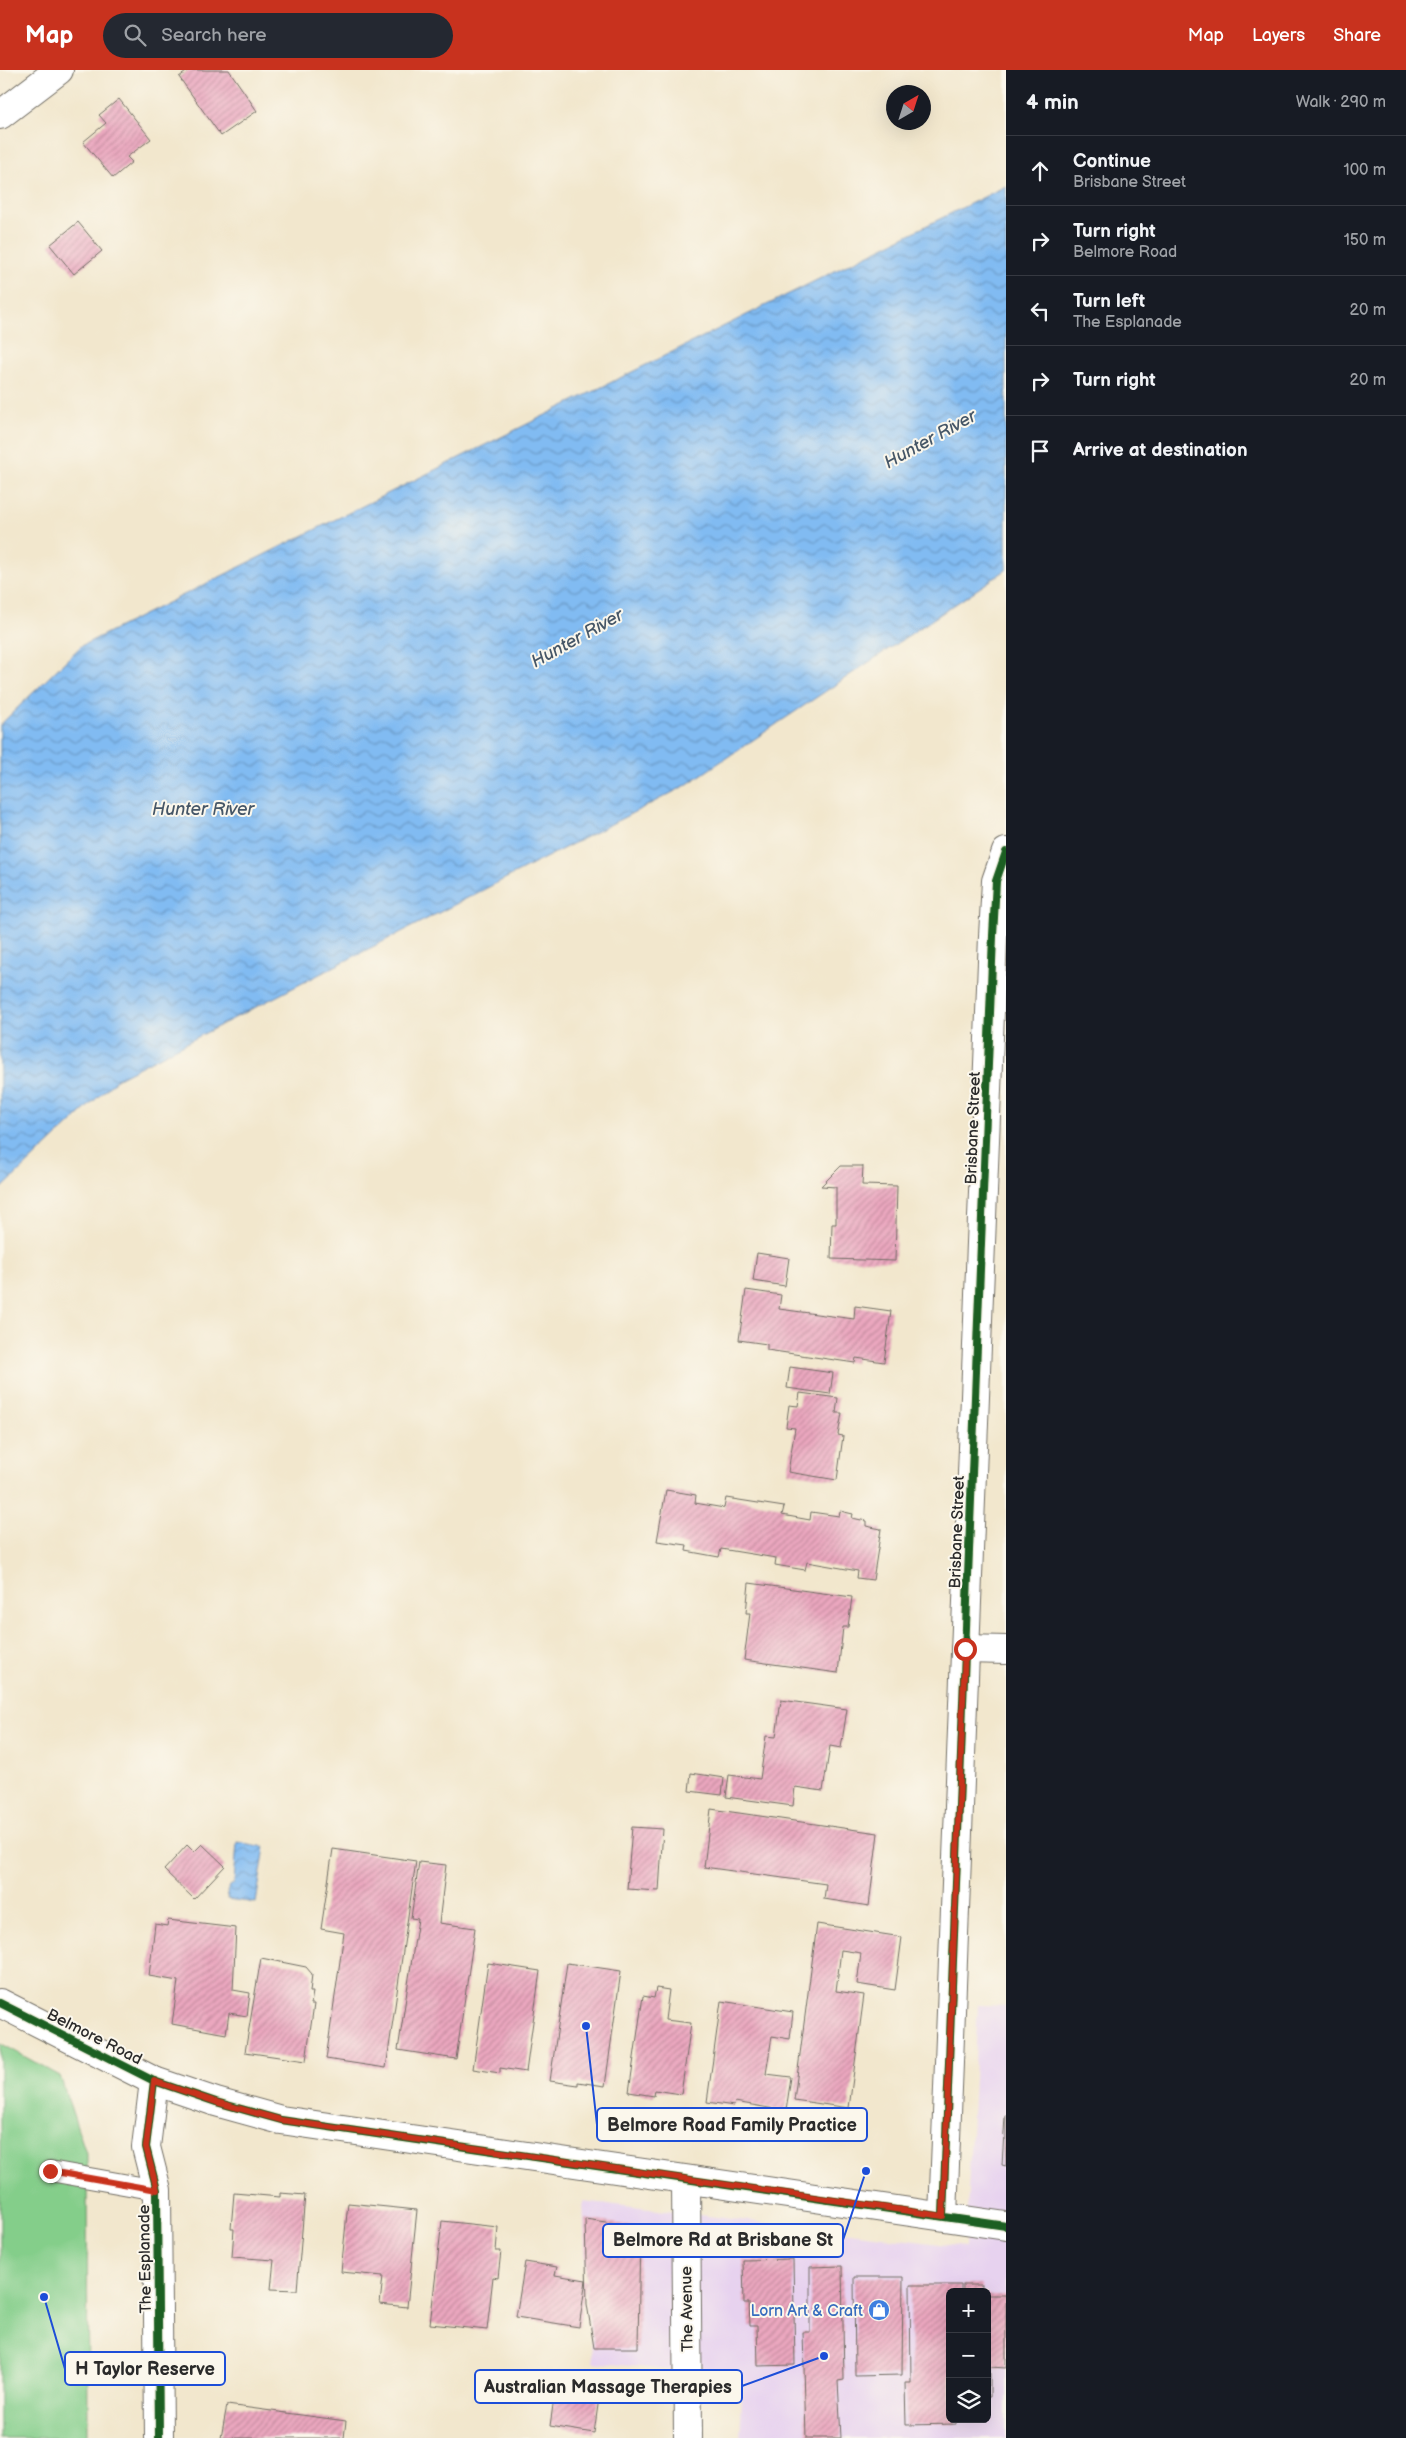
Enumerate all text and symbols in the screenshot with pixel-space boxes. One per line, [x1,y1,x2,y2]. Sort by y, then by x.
search box [103,13,453,58]
text: Map [25,21,73,50]
icon: search [121,21,149,49]
text: Search here [161,24,267,47]
text: Map [1188,25,1224,46]
text: Layers [1252,25,1305,46]
text: Share [1333,25,1381,46]
north arrow [886,85,931,130]
text: 4 min [1026,90,1079,115]
text: Walk · 290 m [1296,93,1386,112]
text: Continue [1073,150,1151,173]
icon: ahead [1026,157,1054,185]
text: 100 m [1343,161,1386,180]
text: Brisbane Street [1073,173,1186,192]
text: Turn right [1073,220,1156,243]
icon: right [1026,227,1054,255]
text: 150 m [1344,231,1386,250]
text: Belmore Road [1073,243,1177,262]
text: Turn left [1073,290,1145,313]
icon: left [1026,297,1054,325]
text: 20 m [1350,301,1386,320]
text: The Esplanade [1073,313,1182,332]
icon: right [1026,367,1054,395]
text: Turn right [1073,369,1156,392]
text: 20 m [1350,371,1386,390]
water label: Hunter River [881,405,981,473]
icon: arrive [1026,437,1054,465]
text: Arrive at destination [1073,439,1248,462]
water label: Hunter River [528,604,628,672]
water label: Hunter River [152,799,255,820]
street label: Brisbane Street [962,1071,985,1185]
street label: Brisbane Street [946,1475,969,1589]
route start [954,1638,977,1661]
street label: Belmore Road [44,2005,145,2069]
callout: Belmore Road Family Practice [597,2108,867,2141]
text: Belmore Road Family Practice [607,2115,857,2136]
route end [39,2160,62,2183]
street label: The Esplanade [135,2204,156,2314]
callout: Belmore Rd at Brisbane St [603,2224,843,2257]
text: Belmore Rd at Brisbane St [613,2230,833,2251]
street label: The Avenue [677,2266,698,2352]
map controls [946,2288,991,2423]
button: + [946,2288,991,2333]
shop icon: Lorn Art & Craft [867,2298,891,2322]
place label: Lorn Art & Craft [750,2302,863,2321]
button: − [946,2333,991,2378]
callout: H Taylor Reserve [65,2352,225,2385]
text: H Taylor Reserve [75,2359,215,2380]
callout: Australian Massage Therapies [475,2370,742,2403]
text: Australian Massage Therapies [483,2377,732,2398]
button: layers [946,2378,991,2423]

